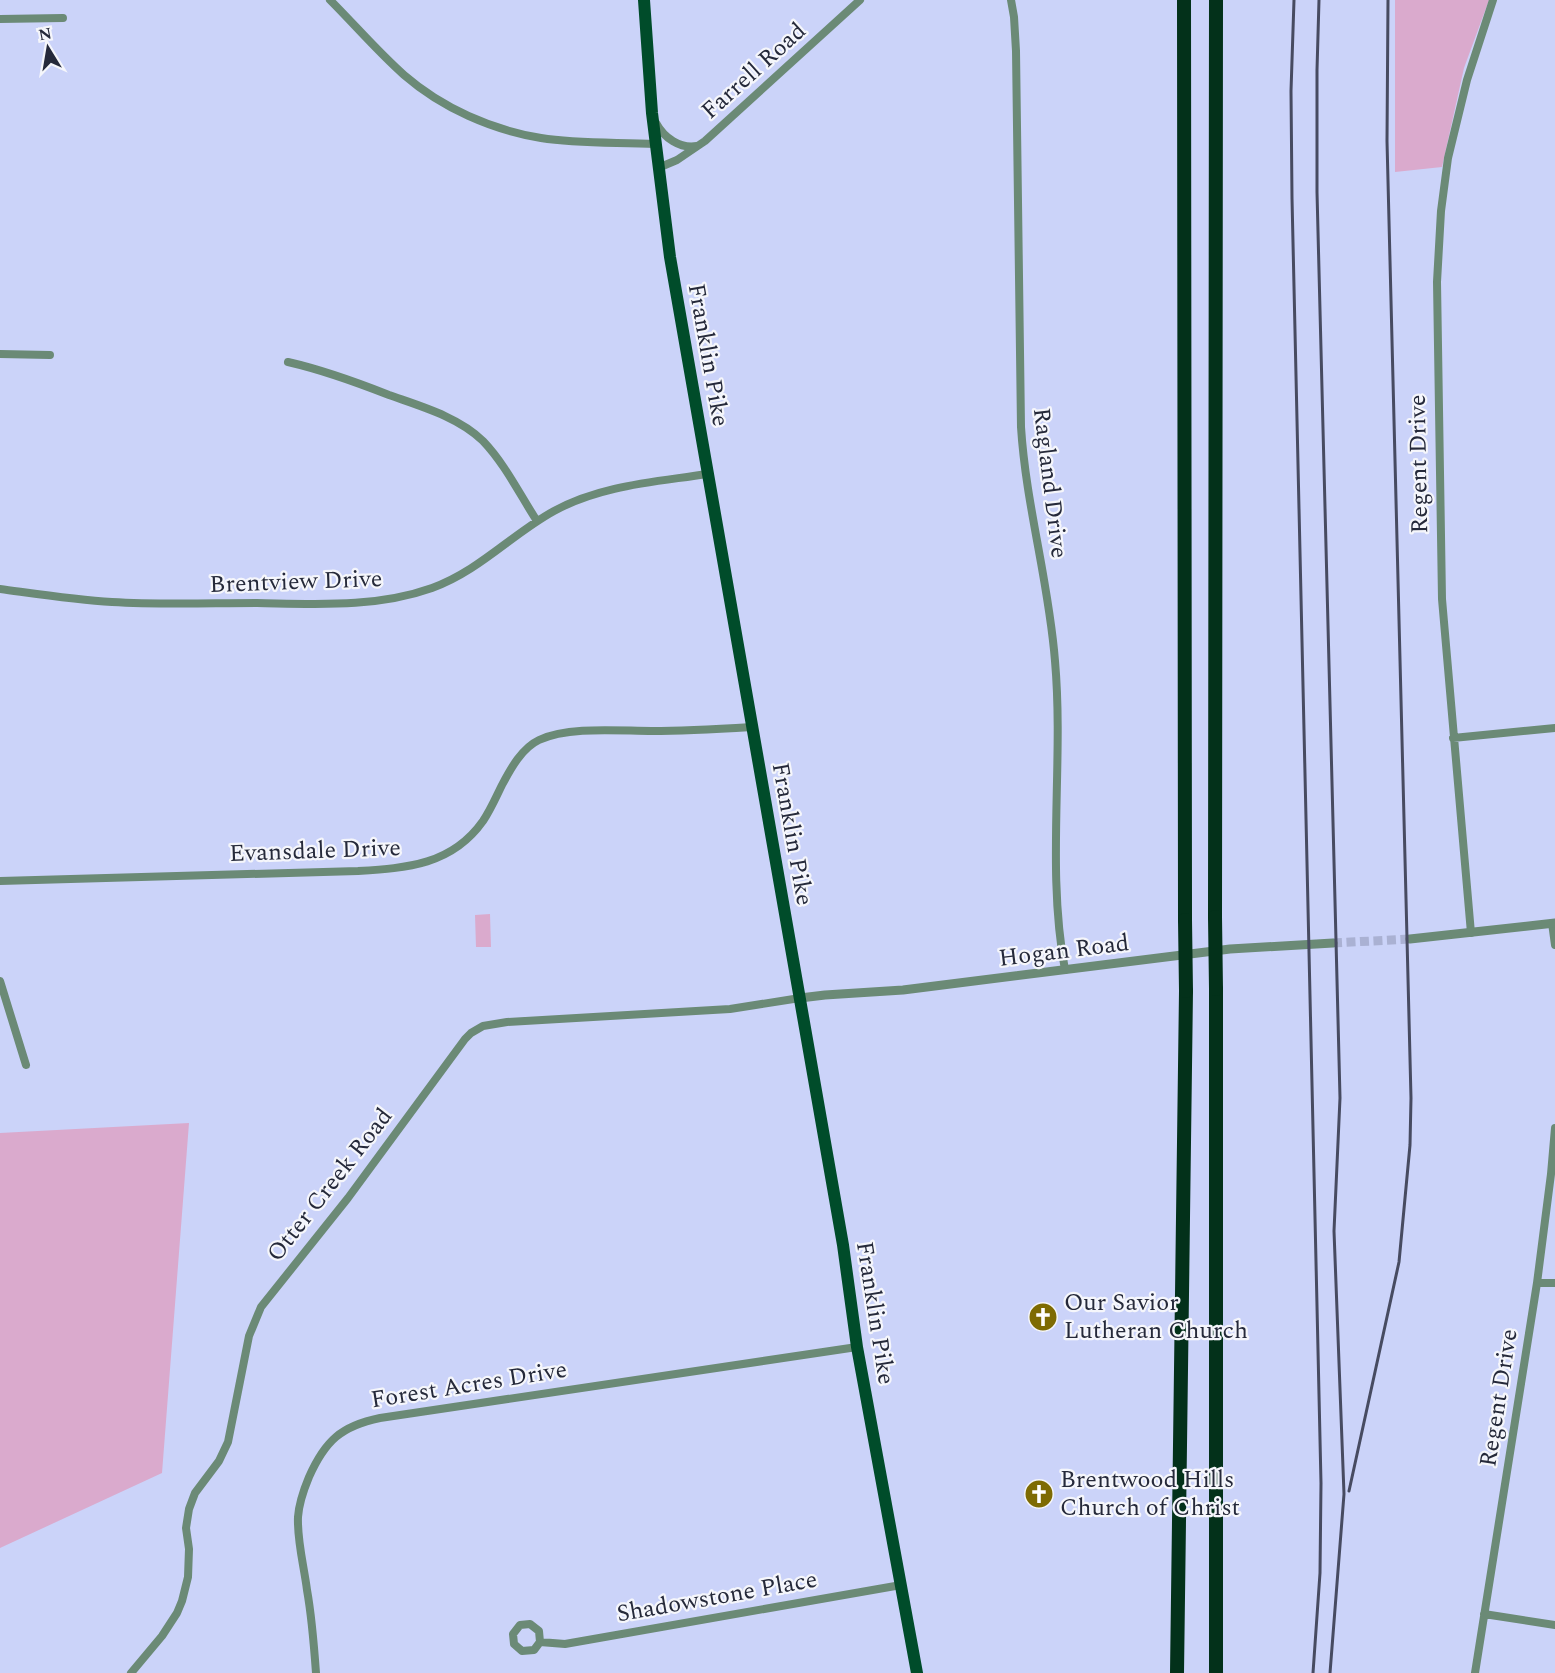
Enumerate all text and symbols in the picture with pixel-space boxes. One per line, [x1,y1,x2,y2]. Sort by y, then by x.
street label: Farrell Road [693,14,815,128]
north arrow [18,18,78,78]
text: N [37,21,54,47]
street label: Franklin Pike [678,281,738,429]
street label: Regent Drive [1400,394,1438,534]
street label: Ragland Drive [1023,406,1077,560]
street label: Brentview Drive [209,561,383,603]
street label: Franklin Pike [762,760,822,908]
street label: Evansdale Drive [229,830,401,872]
street label: Hogan Road [997,925,1131,977]
street label: Otter Creek Road [258,1100,402,1270]
street label: Franklin Pike [846,1239,904,1387]
place label: Our Savior Lutheran Church [1064,1285,1248,1349]
church icon: Our Savior Lutheran Church [1027,1301,1059,1333]
street label: Regent Drive [1470,1326,1528,1470]
street label: Forest Acres Drive [368,1352,570,1418]
place label: Brentwood Hills Church of Christ [1060,1462,1240,1526]
church icon: Brentwood Hills Church of Christ [1023,1478,1055,1510]
street label: Shadowstone Place [614,1562,820,1632]

